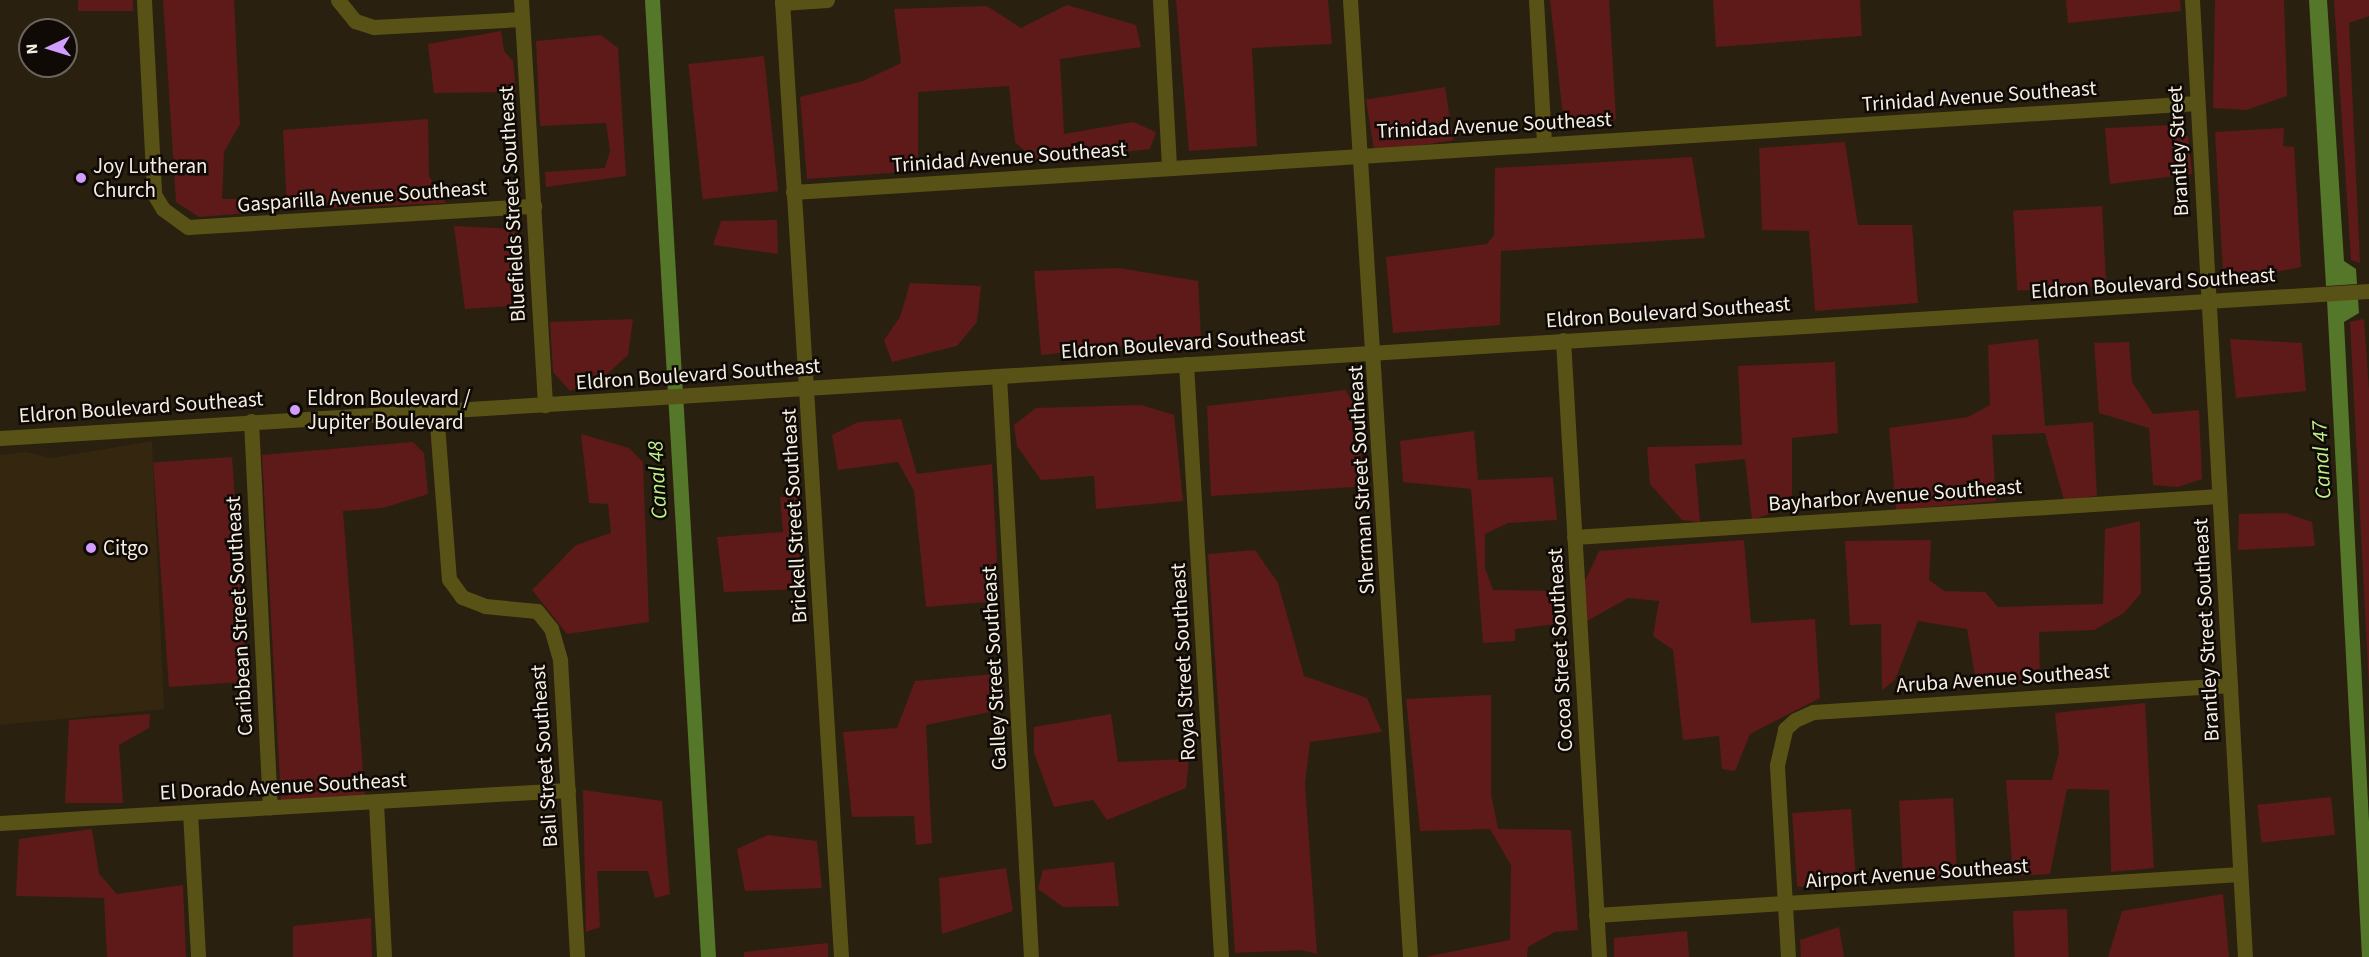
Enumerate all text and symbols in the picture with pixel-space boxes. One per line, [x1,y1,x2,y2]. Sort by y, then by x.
north arrow [18,18,78,78]
text: N [21,43,43,55]
street label: Trinidad Avenue Southeast [1861,75,2097,117]
street label: Bluefields Street Southeast [493,85,531,323]
street label: Brantley Street [2162,85,2194,217]
street label: Trinidad Avenue Southeast [1376,106,1612,144]
street label: Trinidad Avenue Southeast [891,136,1127,178]
place label: Joy Lutheran Church [93,153,208,203]
marker: Joy Lutheran Church [74,171,88,185]
street label: Gasparilla Avenue Southeast [236,175,488,217]
street label: Eldron Boulevard Southeast [2030,262,2276,304]
street label: Eldron Boulevard Southeast [1545,291,1791,333]
street label: Eldron Boulevard Southeast [1060,322,1306,364]
street label: Eldron Boulevard Southeast [575,353,821,395]
street label: Sherman Street Southeast [1342,365,1380,595]
place label: Eldron Boulevard / Jupiter Boulevard [307,385,471,435]
street label: Eldron Boulevard Southeast [18,386,264,428]
marker: Eldron Boulevard / Jupiter Boulevard [288,403,302,417]
street label: Brickell Street Southeast [776,408,812,624]
water label: Canal 47 [2307,420,2337,500]
water label: Canal 48 [643,440,673,520]
street label: Bayharbor Avenue Southeast [1767,474,2023,516]
street label: Caribbean Street Southeast [220,495,258,737]
street label: Brantley Street Southeast [2188,518,2224,742]
place label: Citgo [103,535,149,561]
marker: Citgo [84,541,98,555]
street label: Cocoa Street Southeast [1542,548,1578,752]
street label: Royal Street Southeast [1165,562,1201,762]
street label: Galley Street Southeast [976,565,1012,771]
street label: Aruba Avenue Southeast [1895,658,2111,698]
street label: Bali Street Southeast [525,664,563,848]
street label: El Dorado Avenue Southeast [159,767,407,805]
street label: Airport Avenue Southeast [1805,853,2029,893]

